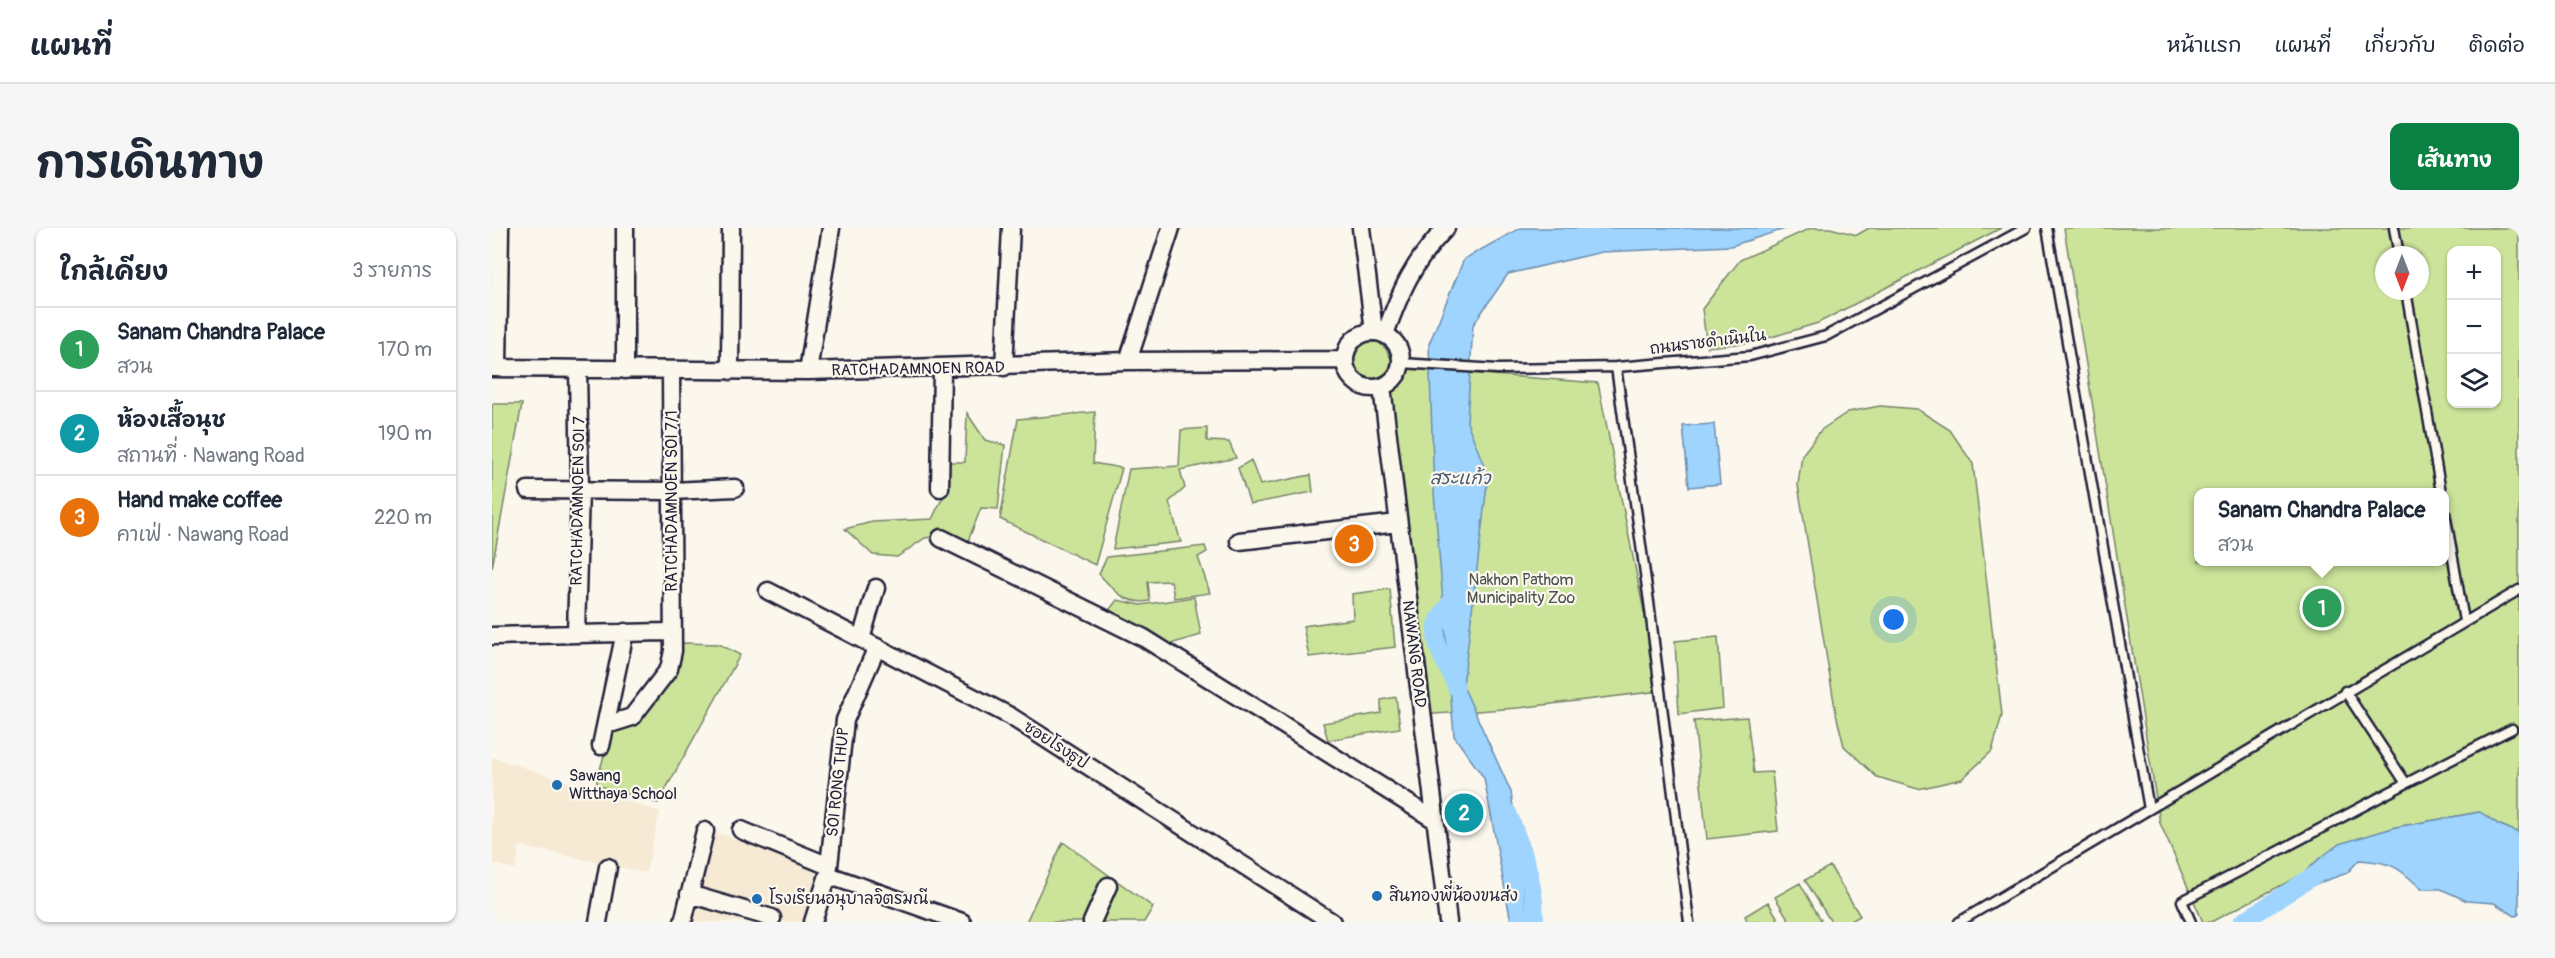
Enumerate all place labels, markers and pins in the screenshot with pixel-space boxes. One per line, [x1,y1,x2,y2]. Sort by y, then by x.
pin: 3 [1334,522,1374,566]
pin: 1 [2302,586,2342,631]
place label: Sawang Witthaya School [569,766,677,804]
marker: Sawang Witthaya School [550,778,564,792]
pin: 2 [1444,790,1484,836]
place label: สินทองพี่น้องขนส่ง [1389,880,1518,906]
place label: โรงเรียนอนุบาลจิตรมณี [769,887,928,911]
marker: สินทองพี่น้องขนส่ง [1370,889,1384,903]
marker: โรงเรียนอนุบาลจิตรมณี [750,892,764,906]

